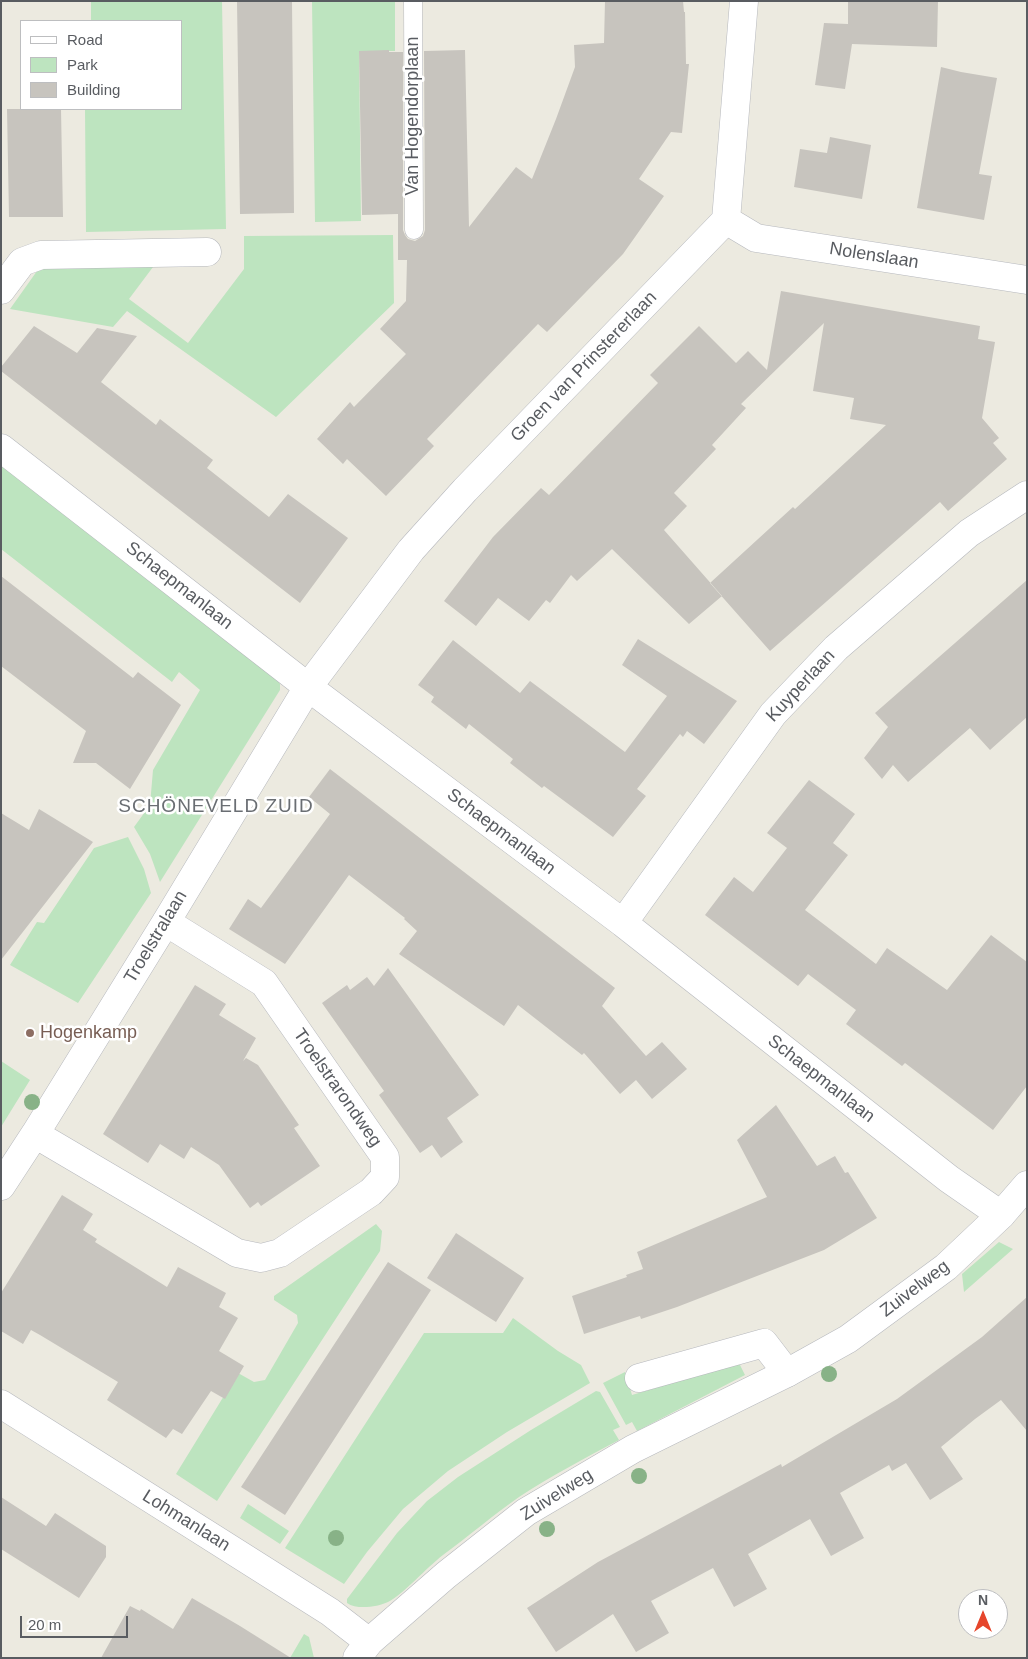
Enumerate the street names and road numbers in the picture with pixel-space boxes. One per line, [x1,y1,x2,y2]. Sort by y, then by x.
street label: Van Hogendorplaan [402,37,424,195]
street label: Nolenslaan [828,238,920,274]
street label: Groen van Prinstererlaan [506,287,662,447]
street label: Schaepmanlaan [121,537,237,635]
street label: Kuyperlaan [762,645,840,727]
street label: Schaepmanlaan [443,784,559,880]
street label: Troelstralaan [120,887,192,987]
street label: Troelstrarondweg [288,1025,386,1151]
street label: Schaepmanlaan [763,1030,879,1128]
street label: Zuivelweg [876,1256,954,1322]
street label: Zuivelweg [517,1464,597,1526]
street label: Lohmanlaan [138,1486,234,1556]

